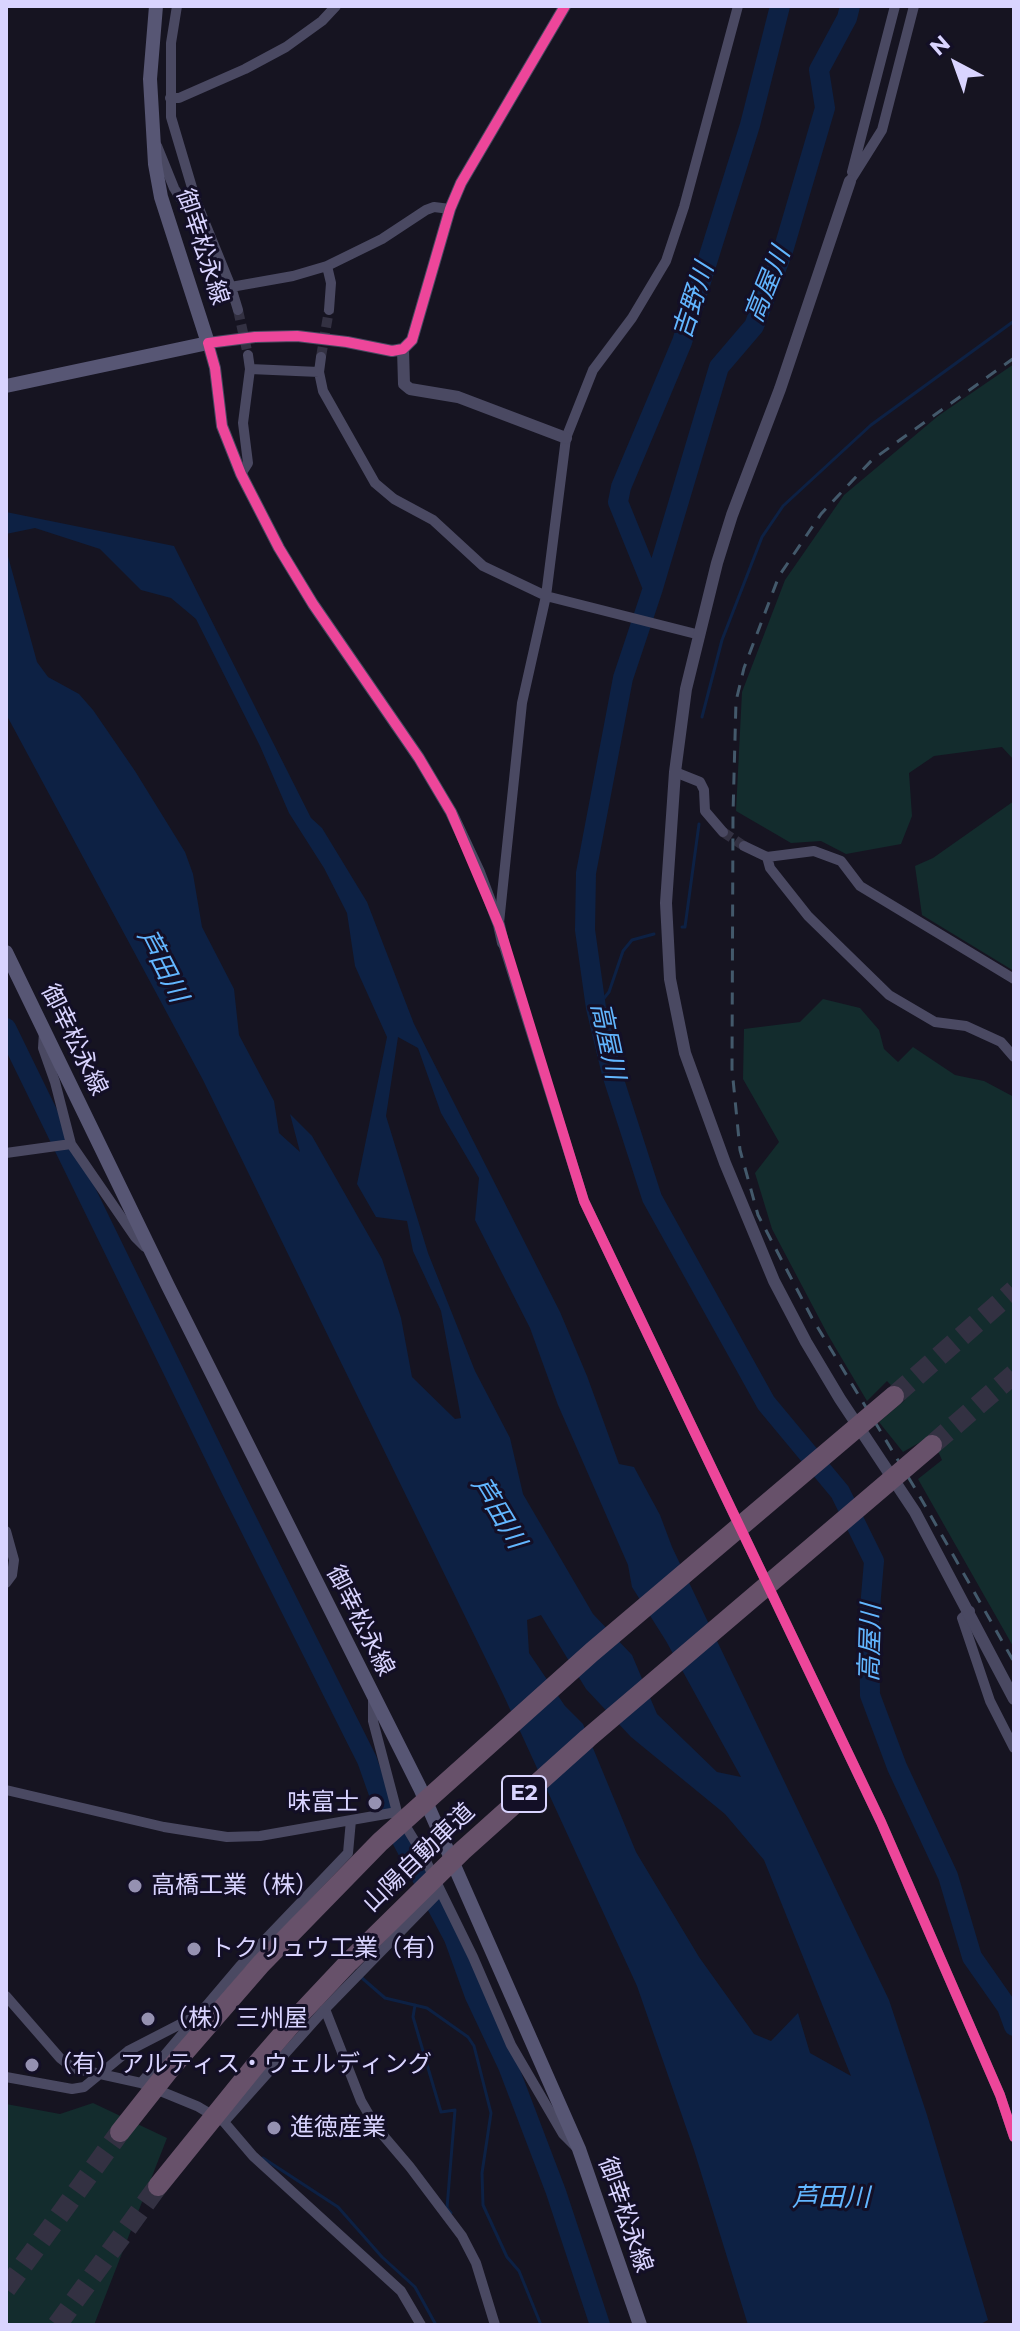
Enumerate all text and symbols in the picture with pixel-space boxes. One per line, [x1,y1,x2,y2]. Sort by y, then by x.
north arrow [916,24,996,104]
text: N [924,29,955,62]
street label: 御幸松永線 [170,185,234,309]
water label: 高屋川 [739,243,797,327]
water label: 吉野川 [667,259,721,343]
water label: 芦田川 [130,924,194,1008]
street label: 御幸松永線 [35,980,113,1100]
water label: 高屋川 [584,1000,630,1082]
water label: 芦田川 [465,1472,531,1554]
street label: 御幸松永線 [320,1561,400,1681]
water label: 高屋川 [854,1603,888,1683]
road number: E2 [502,1776,546,1812]
place label: 味富士 [287,1789,359,1817]
marker: 味富士 [366,1794,384,1812]
street label: 山陽自動車道 [357,1798,481,1918]
place label: 高橋工業（株） [151,1872,319,1900]
marker: 高橋工業（株） [126,1877,144,1895]
place label: トクリュウ工業（有） [210,1935,450,1963]
marker: トクリュウ工業（有） [185,1940,203,1958]
place label: （株）三州屋 [164,2005,308,2033]
marker: （株）三州屋 [139,2010,157,2028]
place label: （有）アルティス・ウェルディング [48,2051,432,2079]
marker: （有）アルティス・ウェルディング [23,2056,41,2074]
place label: 進徳産業 [290,2114,386,2142]
marker: 進徳産業 [265,2119,283,2137]
street label: 御幸松永線 [592,2154,658,2276]
water label: 芦田川 [792,2182,870,2214]

